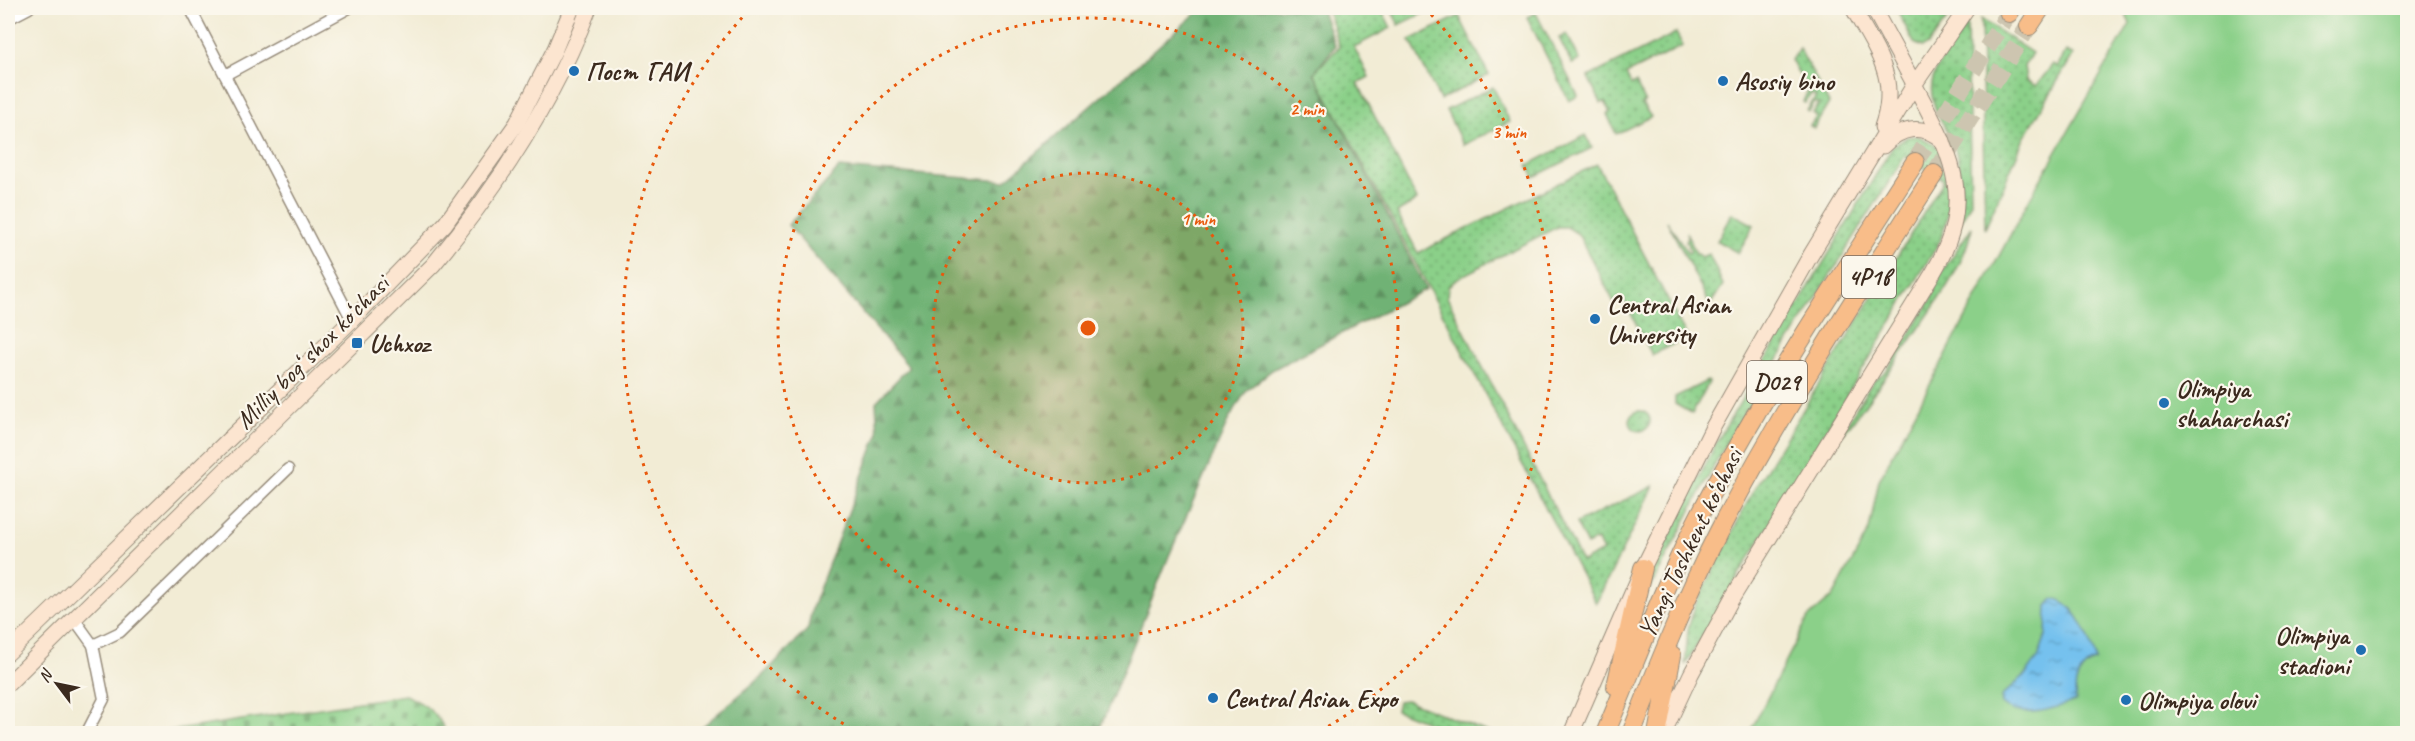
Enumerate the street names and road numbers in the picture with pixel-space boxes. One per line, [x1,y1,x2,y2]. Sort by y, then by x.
road number: 4Р1в [1842,256,1896,298]
street label: Milliy bog‘ shox ko‘chasi [228,266,398,436]
road number: D029 [1747,361,1807,403]
street label: Yangi Toshkent ko‘chasi [1630,440,1752,643]

